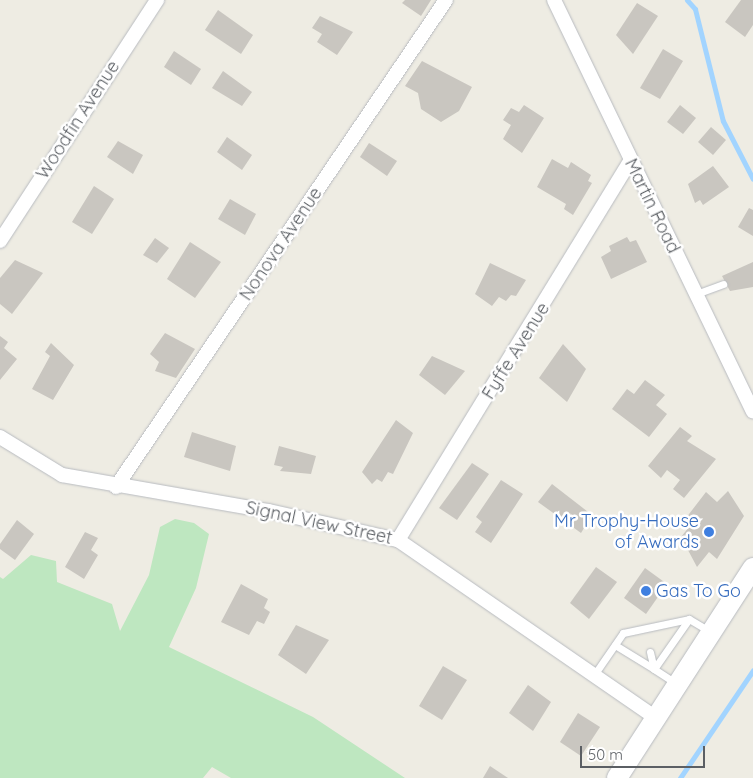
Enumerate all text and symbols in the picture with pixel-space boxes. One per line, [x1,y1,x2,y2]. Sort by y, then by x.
street label: Woodfin Avenue [32,57,124,183]
street label: Martin Road [620,155,684,257]
street label: Nonova Avenue [235,183,327,305]
street label: Fyffe Avenue [478,299,554,403]
street label: Signal View Street [244,497,394,549]
place label: Mr Trophy-House of Awards [554,511,699,554]
marker: Mr Trophy-House of Awards [703,526,715,538]
place label: Gas To Go [656,580,741,602]
marker: Gas To Go [640,585,652,597]
scale bar [583,736,708,768]
text: 50 m [588,745,623,764]

